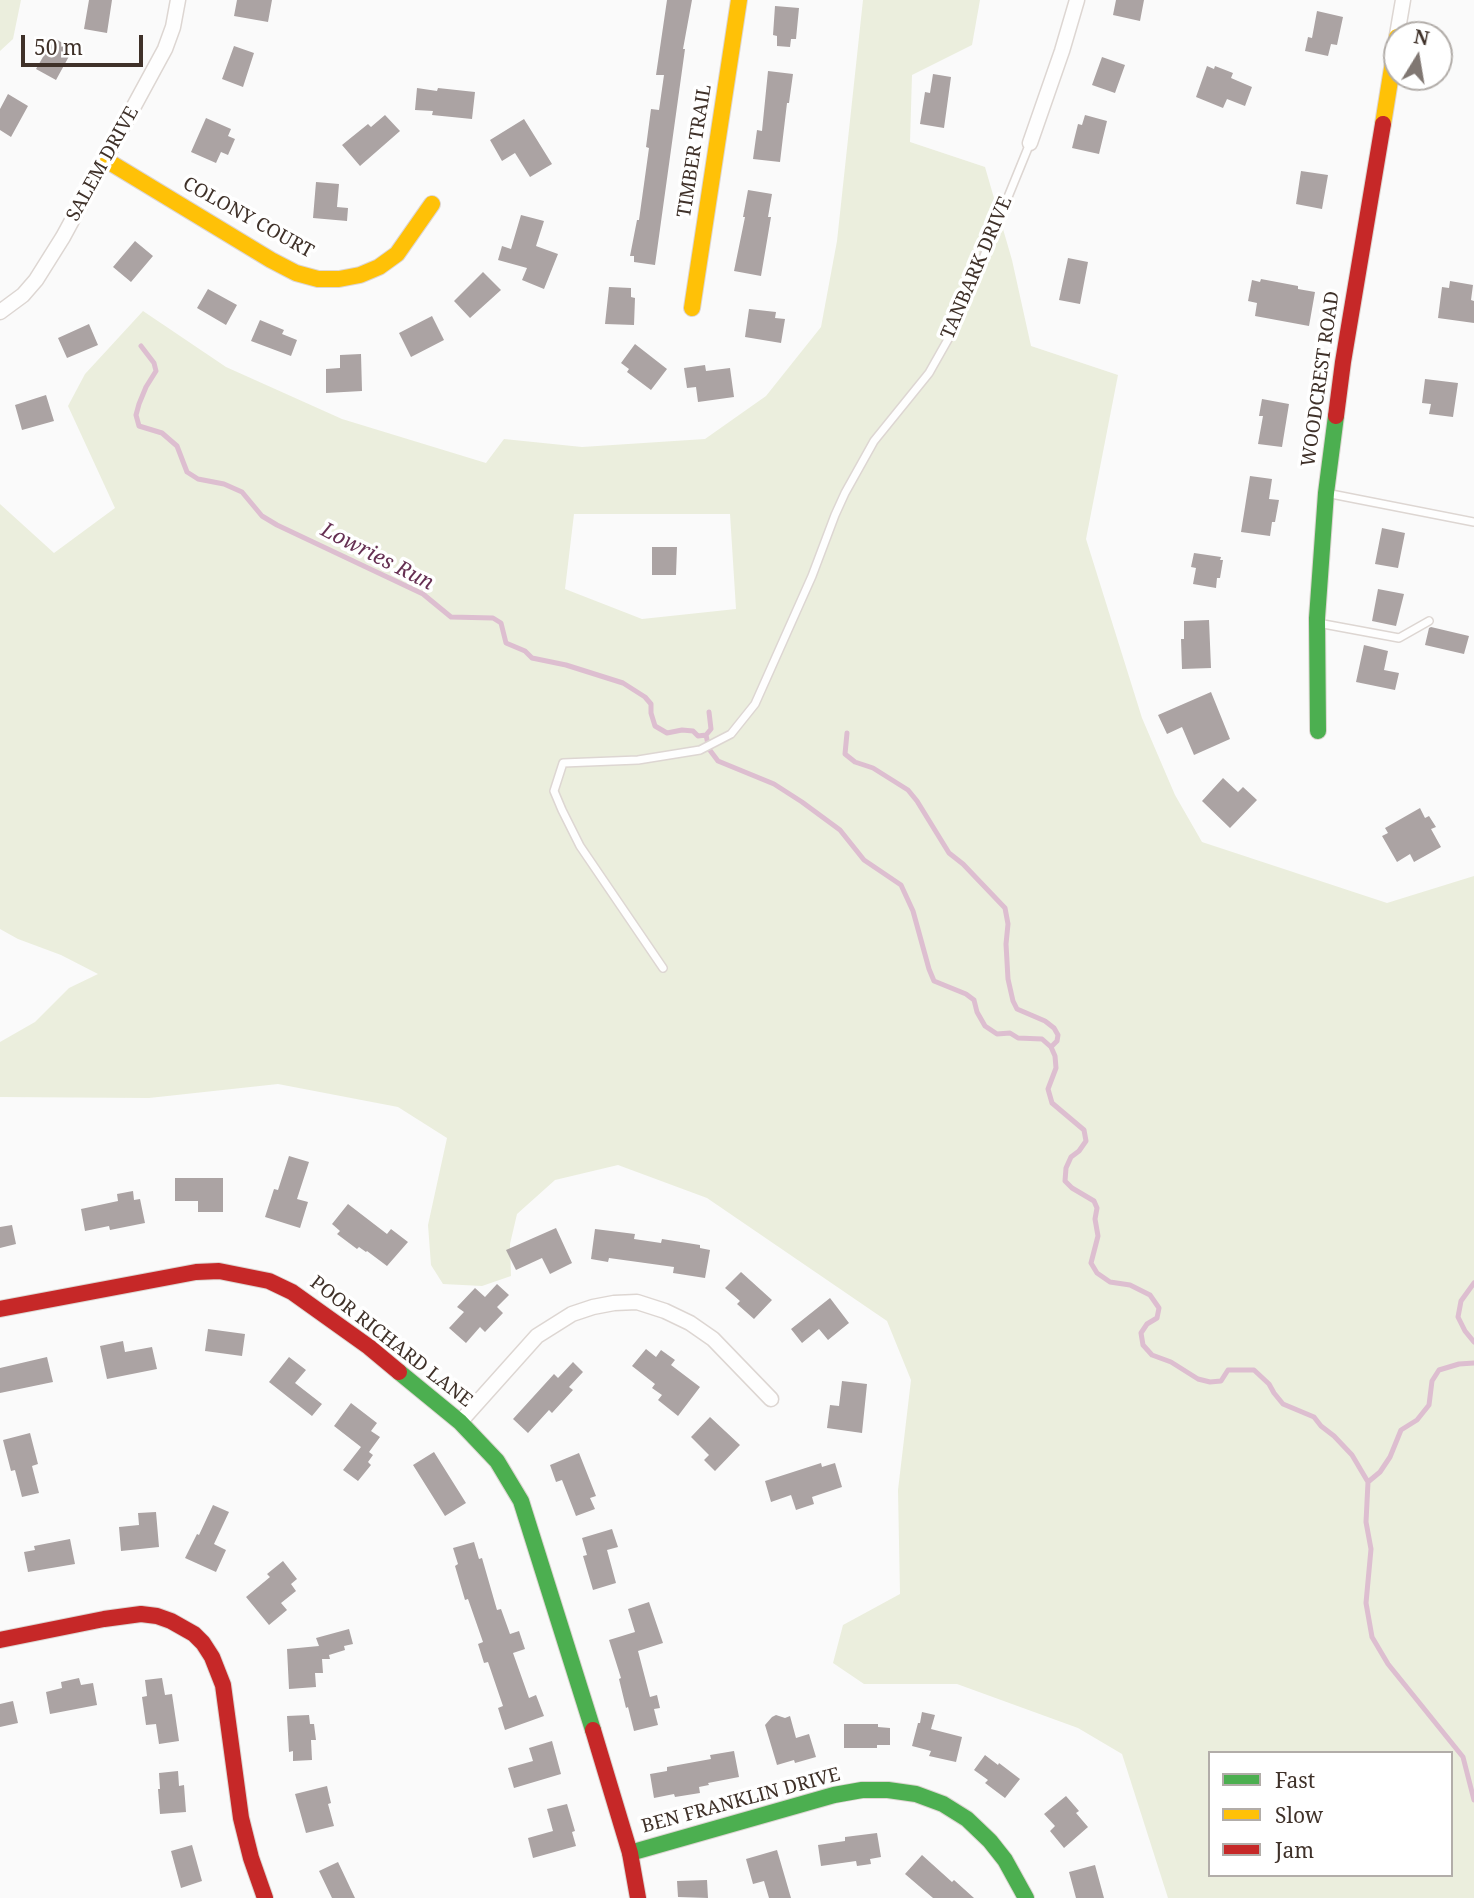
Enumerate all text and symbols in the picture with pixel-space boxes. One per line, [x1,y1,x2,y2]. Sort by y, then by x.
scale bar [24,21,147,65]
north arrow [1383,21,1453,91]
text: N [1412,23,1431,52]
text: 50 m [34,33,83,61]
street label: TIMBER TRAIL [673,83,717,219]
street label: SALEM DRIVE [62,103,144,225]
street label: COLONY COURT [179,173,317,263]
street label: TANBARK DRIVE [937,193,1017,343]
street label: WOODCREST ROAD [1297,290,1345,468]
water label: Lowries Run [316,518,438,596]
street label: POOR RICHARD LANE [305,1272,477,1412]
legend [1208,1751,1453,1877]
street label: BEN FRANKLIN DRIVE [639,1763,843,1839]
text: Fast [1275,1766,1315,1794]
text: Slow [1275,1801,1323,1829]
text: Jam [1275,1836,1314,1864]

